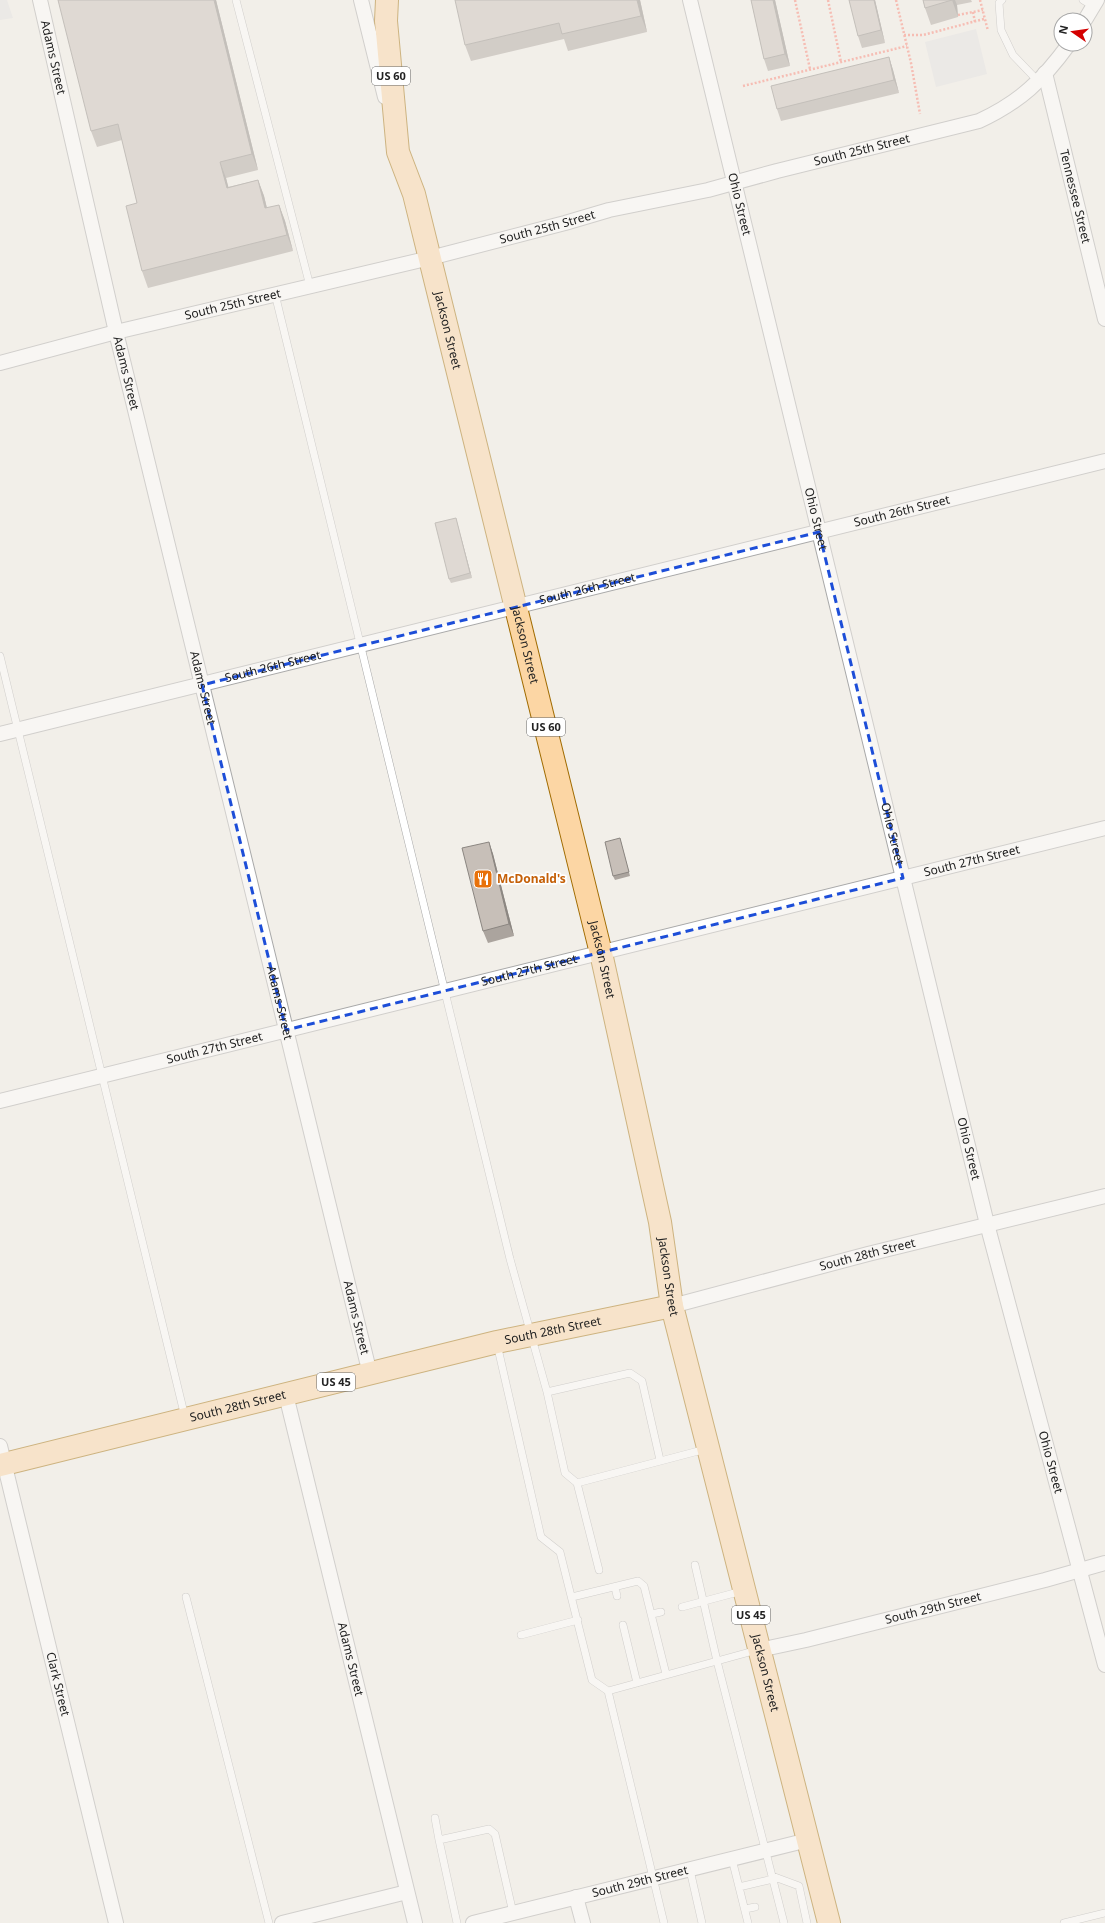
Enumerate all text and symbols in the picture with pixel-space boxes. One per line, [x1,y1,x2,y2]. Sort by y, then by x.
north arrow [1053,12,1093,52]
street label: Adams Street [37,19,71,97]
text: N [1054,24,1071,36]
road number: US 60 [372,67,410,85]
street label: South 25th Street [812,129,912,170]
street label: Tennessee Street [1056,148,1095,246]
street label: Ohio Street [724,171,756,238]
street label: South 25th Street [498,205,598,248]
street label: South 25th Street [183,284,283,324]
street label: Jackson Street [430,289,466,371]
street label: Adams Street [109,334,144,412]
street label: Ohio Street [801,486,832,552]
street label: South 26th Street [852,490,952,531]
street label: South 26th Street [537,568,638,608]
street label: Jackson Street [508,603,543,686]
street label: South 26th Street [223,646,323,686]
street label: Adams Street [186,649,221,727]
road number: US 60 [527,718,565,736]
street label: Ohio Street [877,801,909,867]
street label: South 27th Street [922,840,1022,880]
restaurant icon: McDonald's [472,868,494,890]
place label: McDonald's [497,870,566,887]
street label: Jackson Street [585,918,620,1001]
street label: South 27th Street [479,950,579,990]
street label: Adams Street [263,964,297,1042]
street label: South 27th Street [165,1027,265,1068]
street label: Ohio Street [953,1116,985,1182]
street label: South 28th Street [817,1234,918,1275]
street label: Jackson Street [654,1235,683,1318]
street label: Adams Street [340,1279,374,1357]
street label: South 28th Street [503,1312,603,1348]
road number: US 45 [317,1373,355,1391]
street label: South 28th Street [188,1385,288,1426]
street label: Ohio Street [1035,1429,1068,1496]
street label: South 29th Street [883,1587,983,1628]
road number: US 45 [732,1606,770,1624]
street label: Adams Street [334,1620,368,1698]
street label: Jackson Street [748,1631,784,1714]
street label: Clark Street [42,1650,75,1718]
street label: South 29th Street [590,1861,690,1901]

